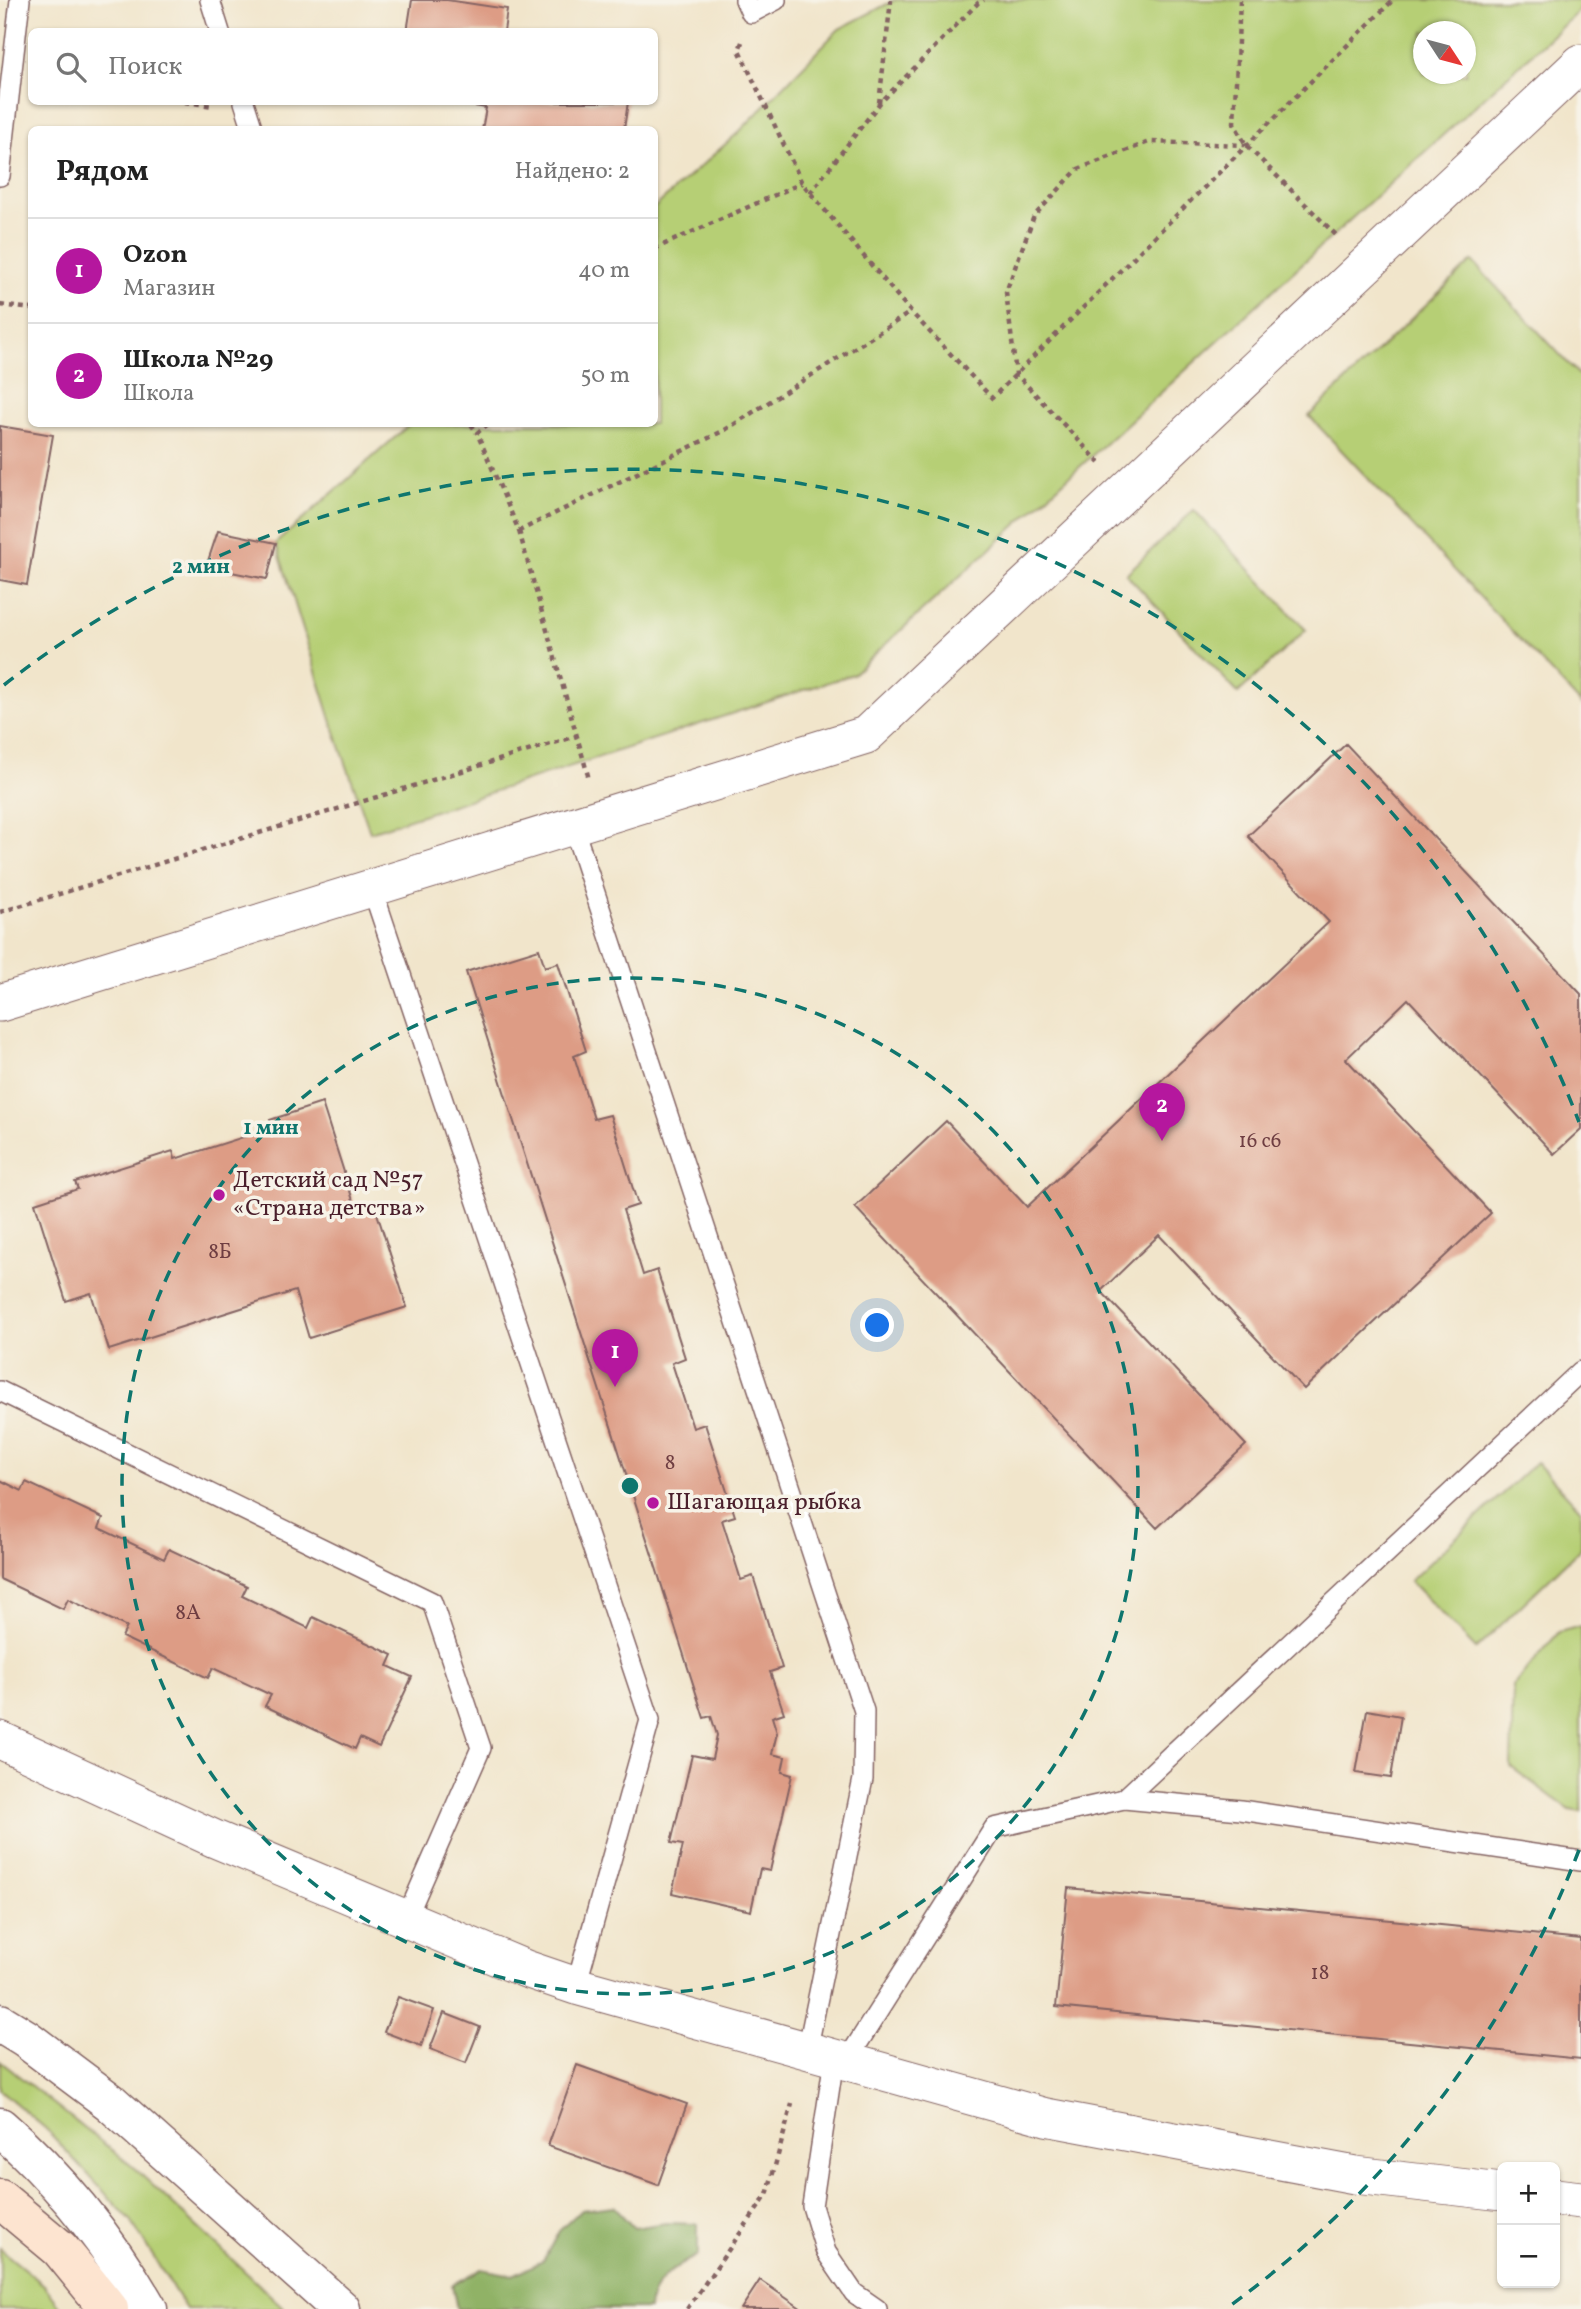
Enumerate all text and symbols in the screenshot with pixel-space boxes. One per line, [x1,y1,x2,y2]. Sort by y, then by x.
north arrow [1413,21,1476,84]
search box [28,28,658,105]
icon: search [52,48,90,86]
text: Поиск [108,49,182,85]
text: Рядом [56,151,149,193]
text: Найдено: 2 [515,156,630,188]
text: Ozon [123,237,188,273]
text: 1 [74,255,84,287]
text: 40 m [578,255,630,287]
text: Магазин [123,273,215,305]
text: Школа №29 [123,342,273,378]
text: 2 [73,360,85,392]
text: 50 m [581,360,630,392]
text: Школа [123,378,194,410]
text: 2 мин [172,553,230,582]
pin: 2 [1139,1083,1185,1141]
text: 1 мин [243,1114,299,1143]
house number: 16 с6 [1239,1127,1282,1156]
place label: Детский сад №57 «Страна детства» [233,1164,425,1226]
marker: Детский сад №57 «Страна детства» [211,1187,227,1203]
house number: 8Б [208,1238,232,1267]
your location [860,1308,894,1342]
pin: 1 [592,1329,638,1387]
house number: 8 [665,1449,675,1478]
centre of rings [618,1474,642,1498]
place label: Шагающая рыбка [667,1486,862,1520]
marker: Шагающая рыбка [645,1495,661,1511]
house number: 8А [175,1599,201,1628]
house number: 18 [1311,1959,1329,1988]
map controls [1497,2162,1560,2288]
button: + [1497,2162,1560,2225]
button: − [1497,2225,1560,2288]

